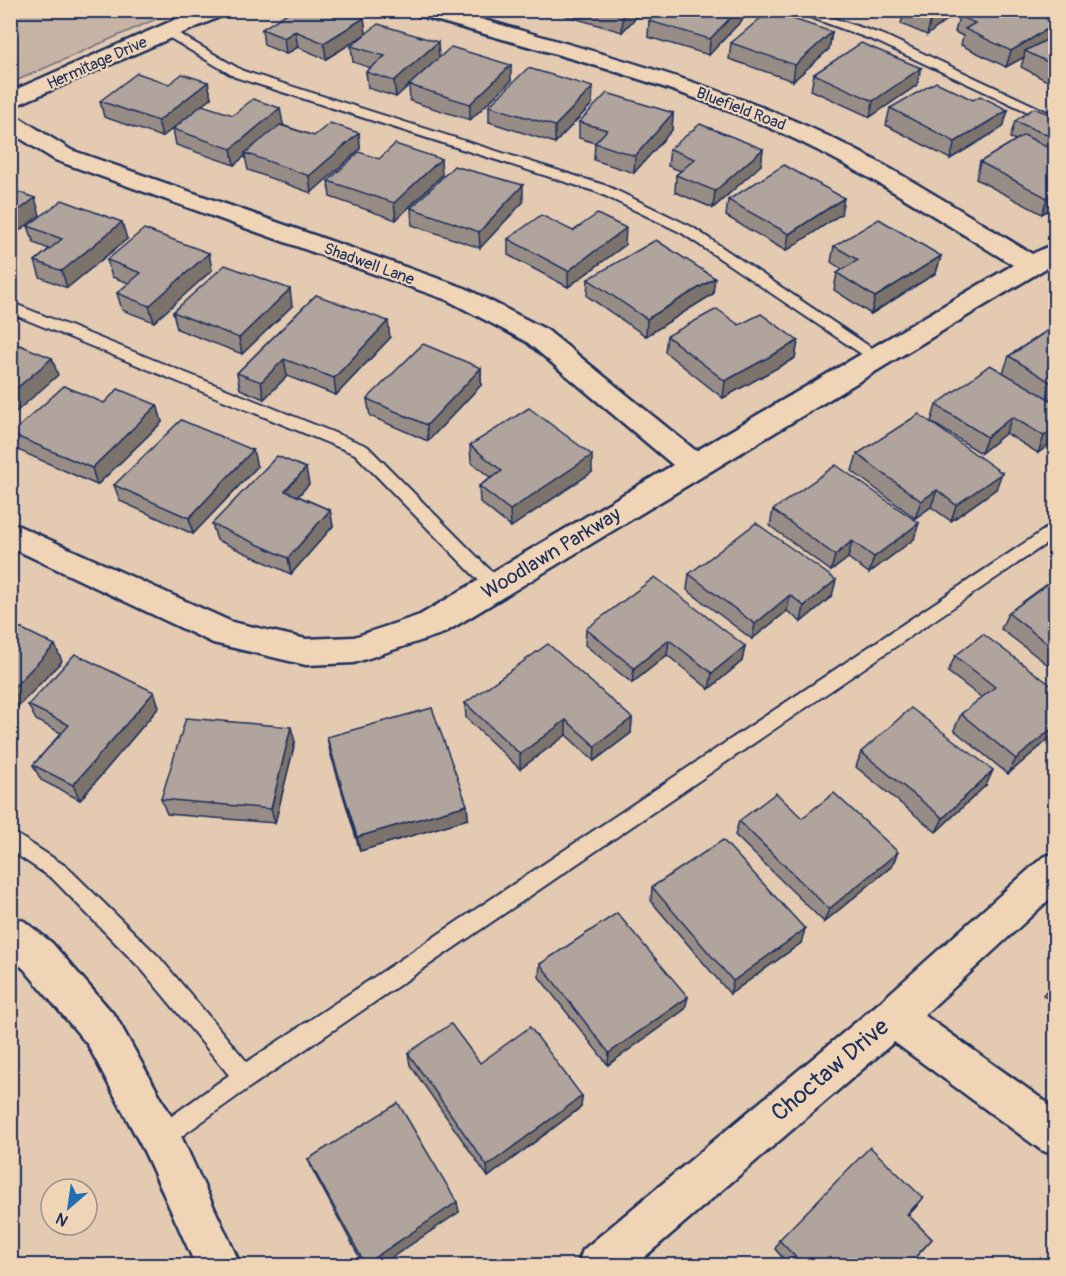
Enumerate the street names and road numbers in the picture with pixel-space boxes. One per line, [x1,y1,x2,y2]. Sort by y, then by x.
street label: Hermitage Drive [44,32,150,94]
street label: Bluefield Road [693,83,789,135]
street label: Shadwell Lane [321,238,417,290]
street label: Woodlawn Parkway [477,501,626,604]
street label: Choctaw Drive [765,1012,895,1128]

